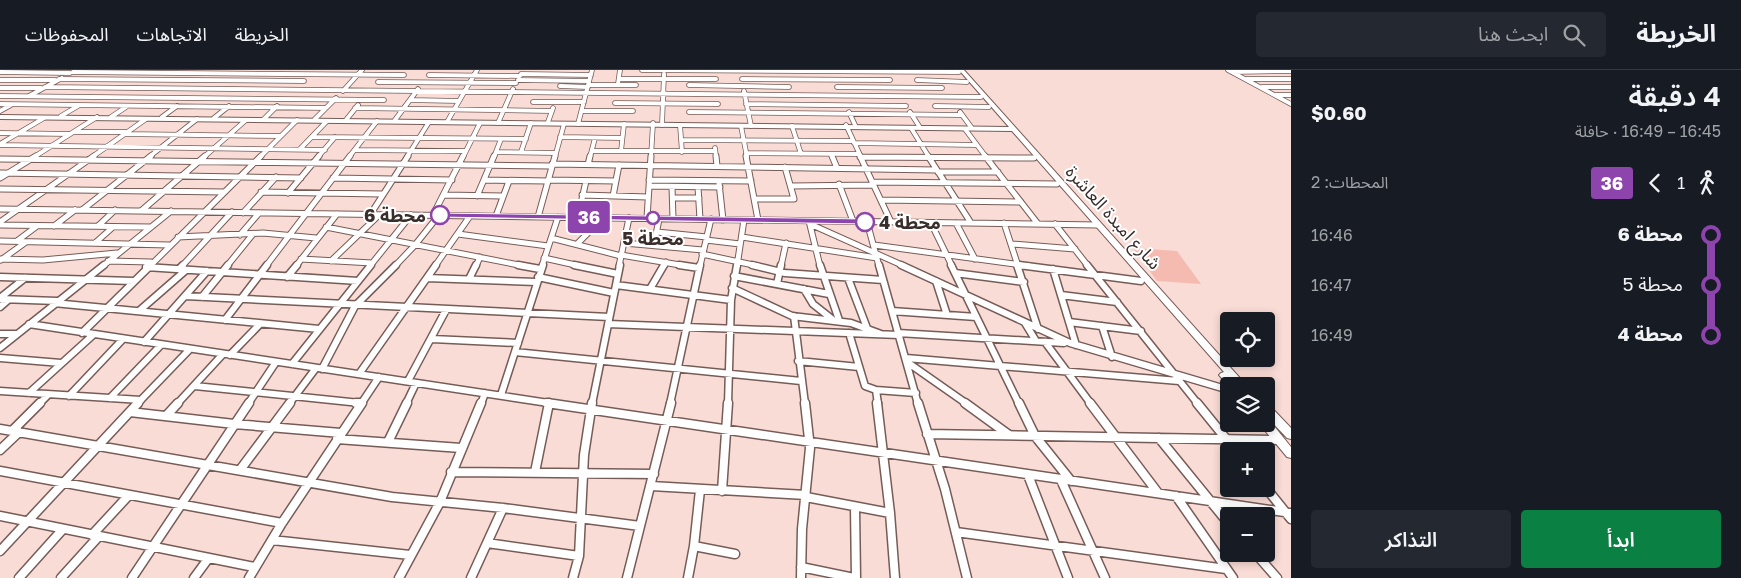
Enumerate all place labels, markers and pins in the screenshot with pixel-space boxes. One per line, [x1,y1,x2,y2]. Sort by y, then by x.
place label: محطة 6 [364,204,426,226]
marker: محطة 6 [430,205,450,225]
marker: محطة 5 [646,211,660,225]
place label: محطة 4 [879,211,941,233]
marker: محطة 4 [855,212,875,232]
place label: محطة 5 [622,227,684,249]

